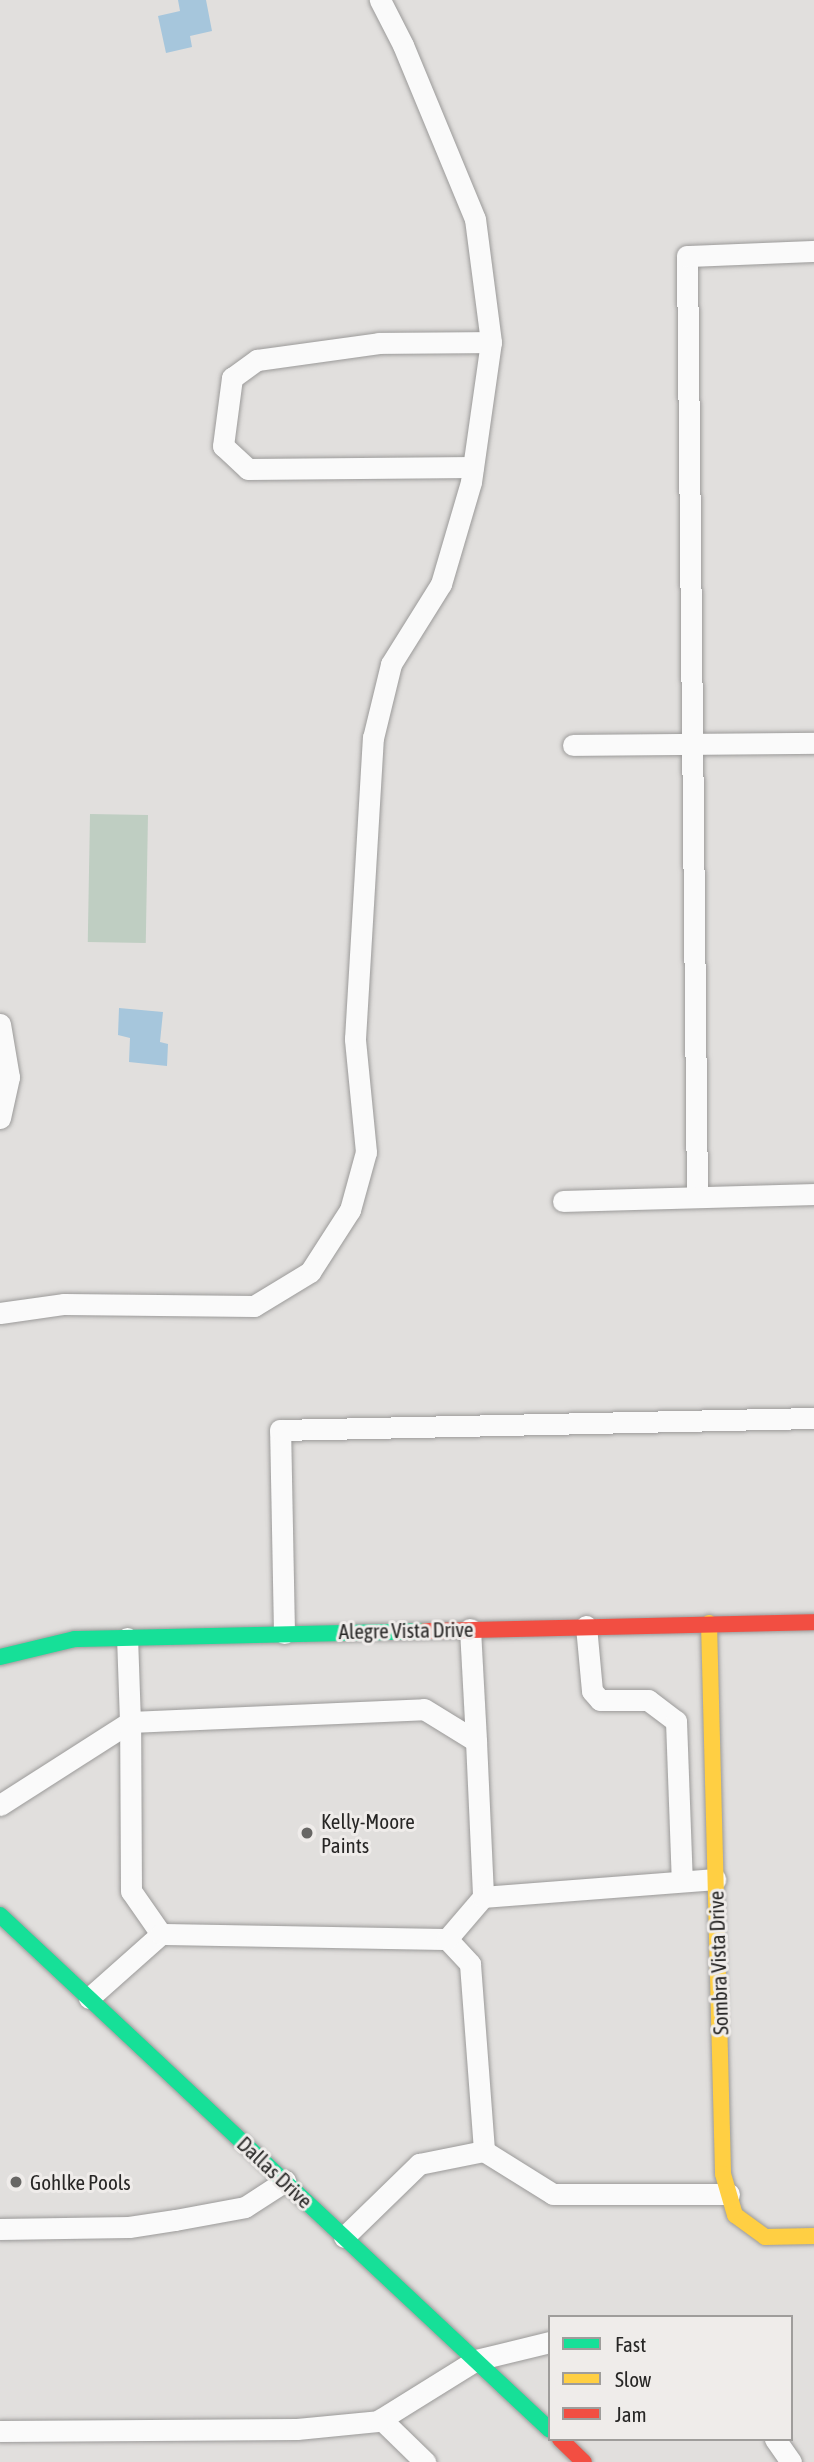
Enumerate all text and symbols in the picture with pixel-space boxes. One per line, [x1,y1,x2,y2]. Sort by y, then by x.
street label: Alegre Vista Drive [338,1616,474,1644]
place label: Kelly-Moore Paints [321,1808,415,1858]
marker: Kelly-Moore Paints [299,1825,315,1841]
street label: Sombra Vista Drive [703,1891,733,2035]
street label: Dallas Drive [232,2131,318,2213]
place label: Gohlke Pools [30,2169,131,2195]
marker: Gohlke Pools [8,2174,24,2190]
legend [548,2315,793,2441]
text: Fast [615,2332,646,2356]
text: Slow [615,2367,651,2391]
text: Jam [615,2402,647,2426]

